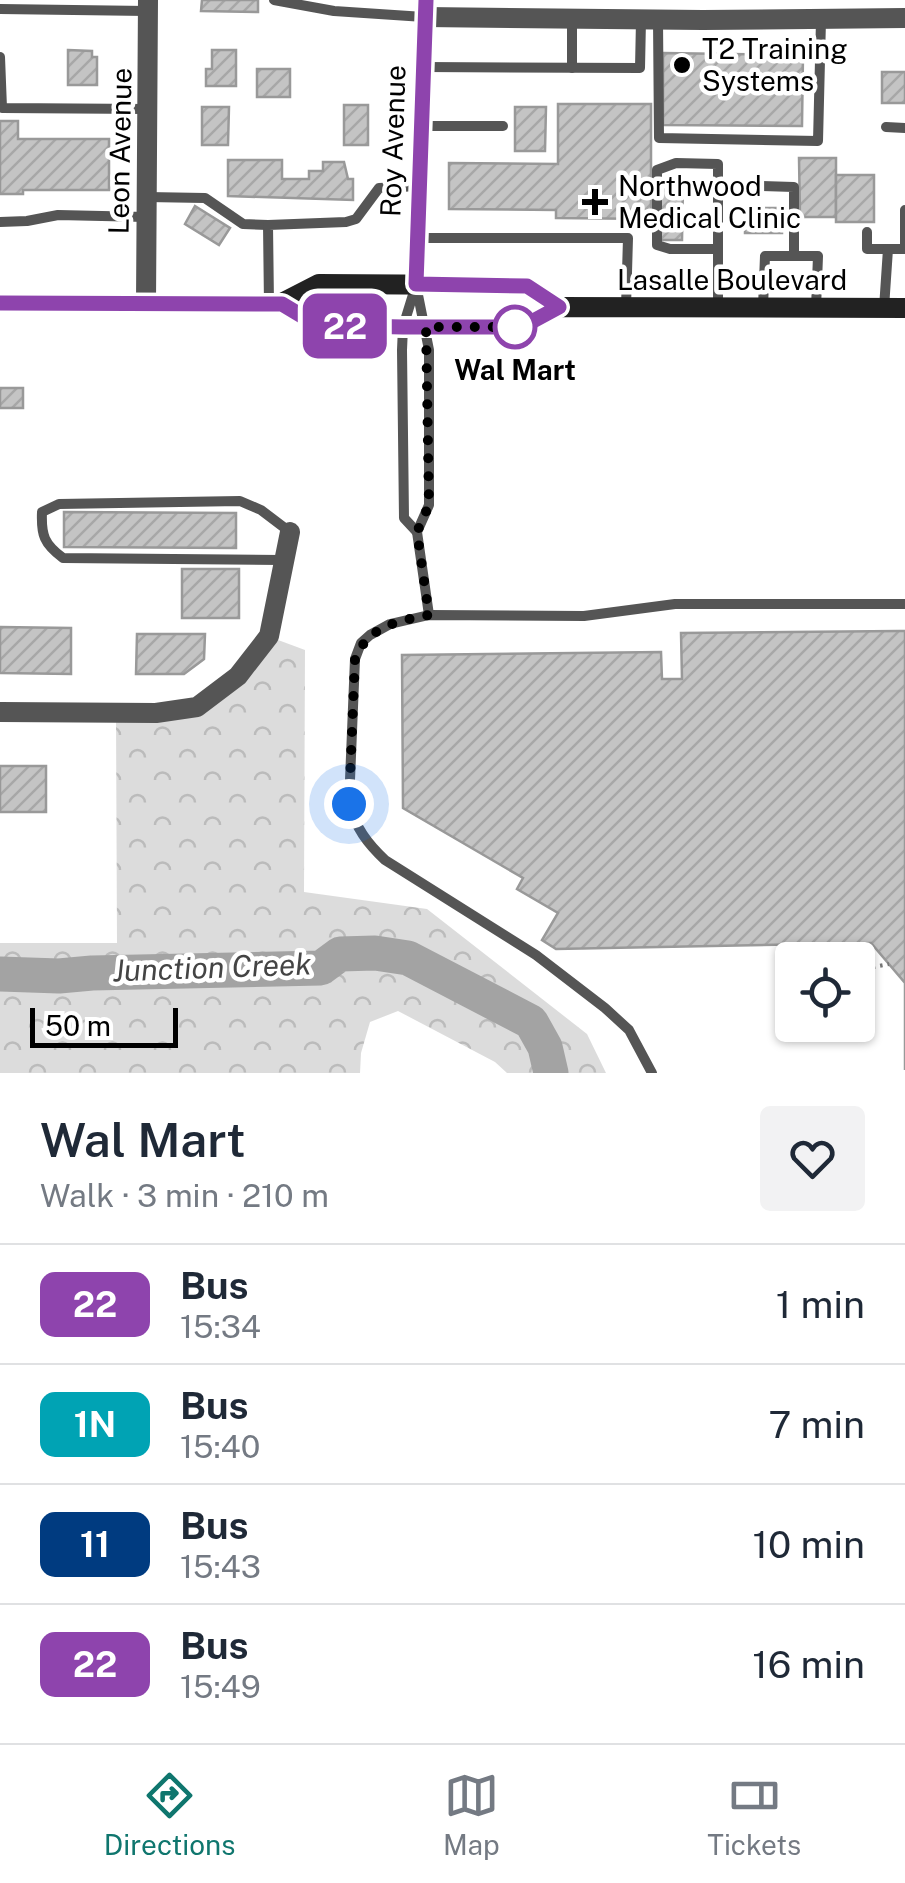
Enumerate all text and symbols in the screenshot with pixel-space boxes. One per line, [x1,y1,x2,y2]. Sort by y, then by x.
place label: T2 Training Systems [702,32,848,97]
marker: T2 Training Systems [671,54,693,76]
street label: Roy Avenue [373,64,412,218]
street label: Leon Avenue [102,67,137,234]
place label: Northwood Medical Clinic [618,169,801,234]
marker: Northwood Medical Clinic [582,189,608,215]
street label: Lasalle Boulevard [617,263,847,296]
line badge: 22 [300,294,390,358]
text: 22 [323,306,367,347]
marker: Wal Mart [494,306,536,348]
place label: Wal Mart [454,353,576,386]
your location [324,779,374,829]
map controls [775,942,875,1042]
button: locate [775,942,875,1042]
water label: Junction Creek [112,946,313,988]
scale bar [30,1003,178,1048]
text: 50 m [45,1009,111,1042]
button: heart [760,1106,865,1211]
text: Wal Mart [40,1111,246,1168]
text: Walk · 3 min · 210 m [40,1177,329,1214]
text: Bus [180,1263,249,1308]
text: 1 min [776,1282,865,1327]
text: 22 [73,1284,117,1325]
text: 15:34 [180,1308,261,1345]
text: Bus [180,1383,249,1428]
text: 7 min [768,1402,865,1447]
text: 1N [74,1404,116,1445]
text: 15:40 [180,1428,260,1465]
text: Bus [180,1503,249,1548]
text: 10 min [753,1522,865,1567]
text: 11 [80,1524,110,1565]
text: 15:43 [180,1548,261,1585]
text: Bus [180,1623,249,1668]
text: 16 min [752,1642,865,1687]
text: 22 [73,1644,117,1685]
text: 15:49 [180,1668,261,1705]
tab: Directions [104,1768,235,1861]
tab: Map [443,1768,500,1861]
tab: Tickets [707,1768,801,1861]

